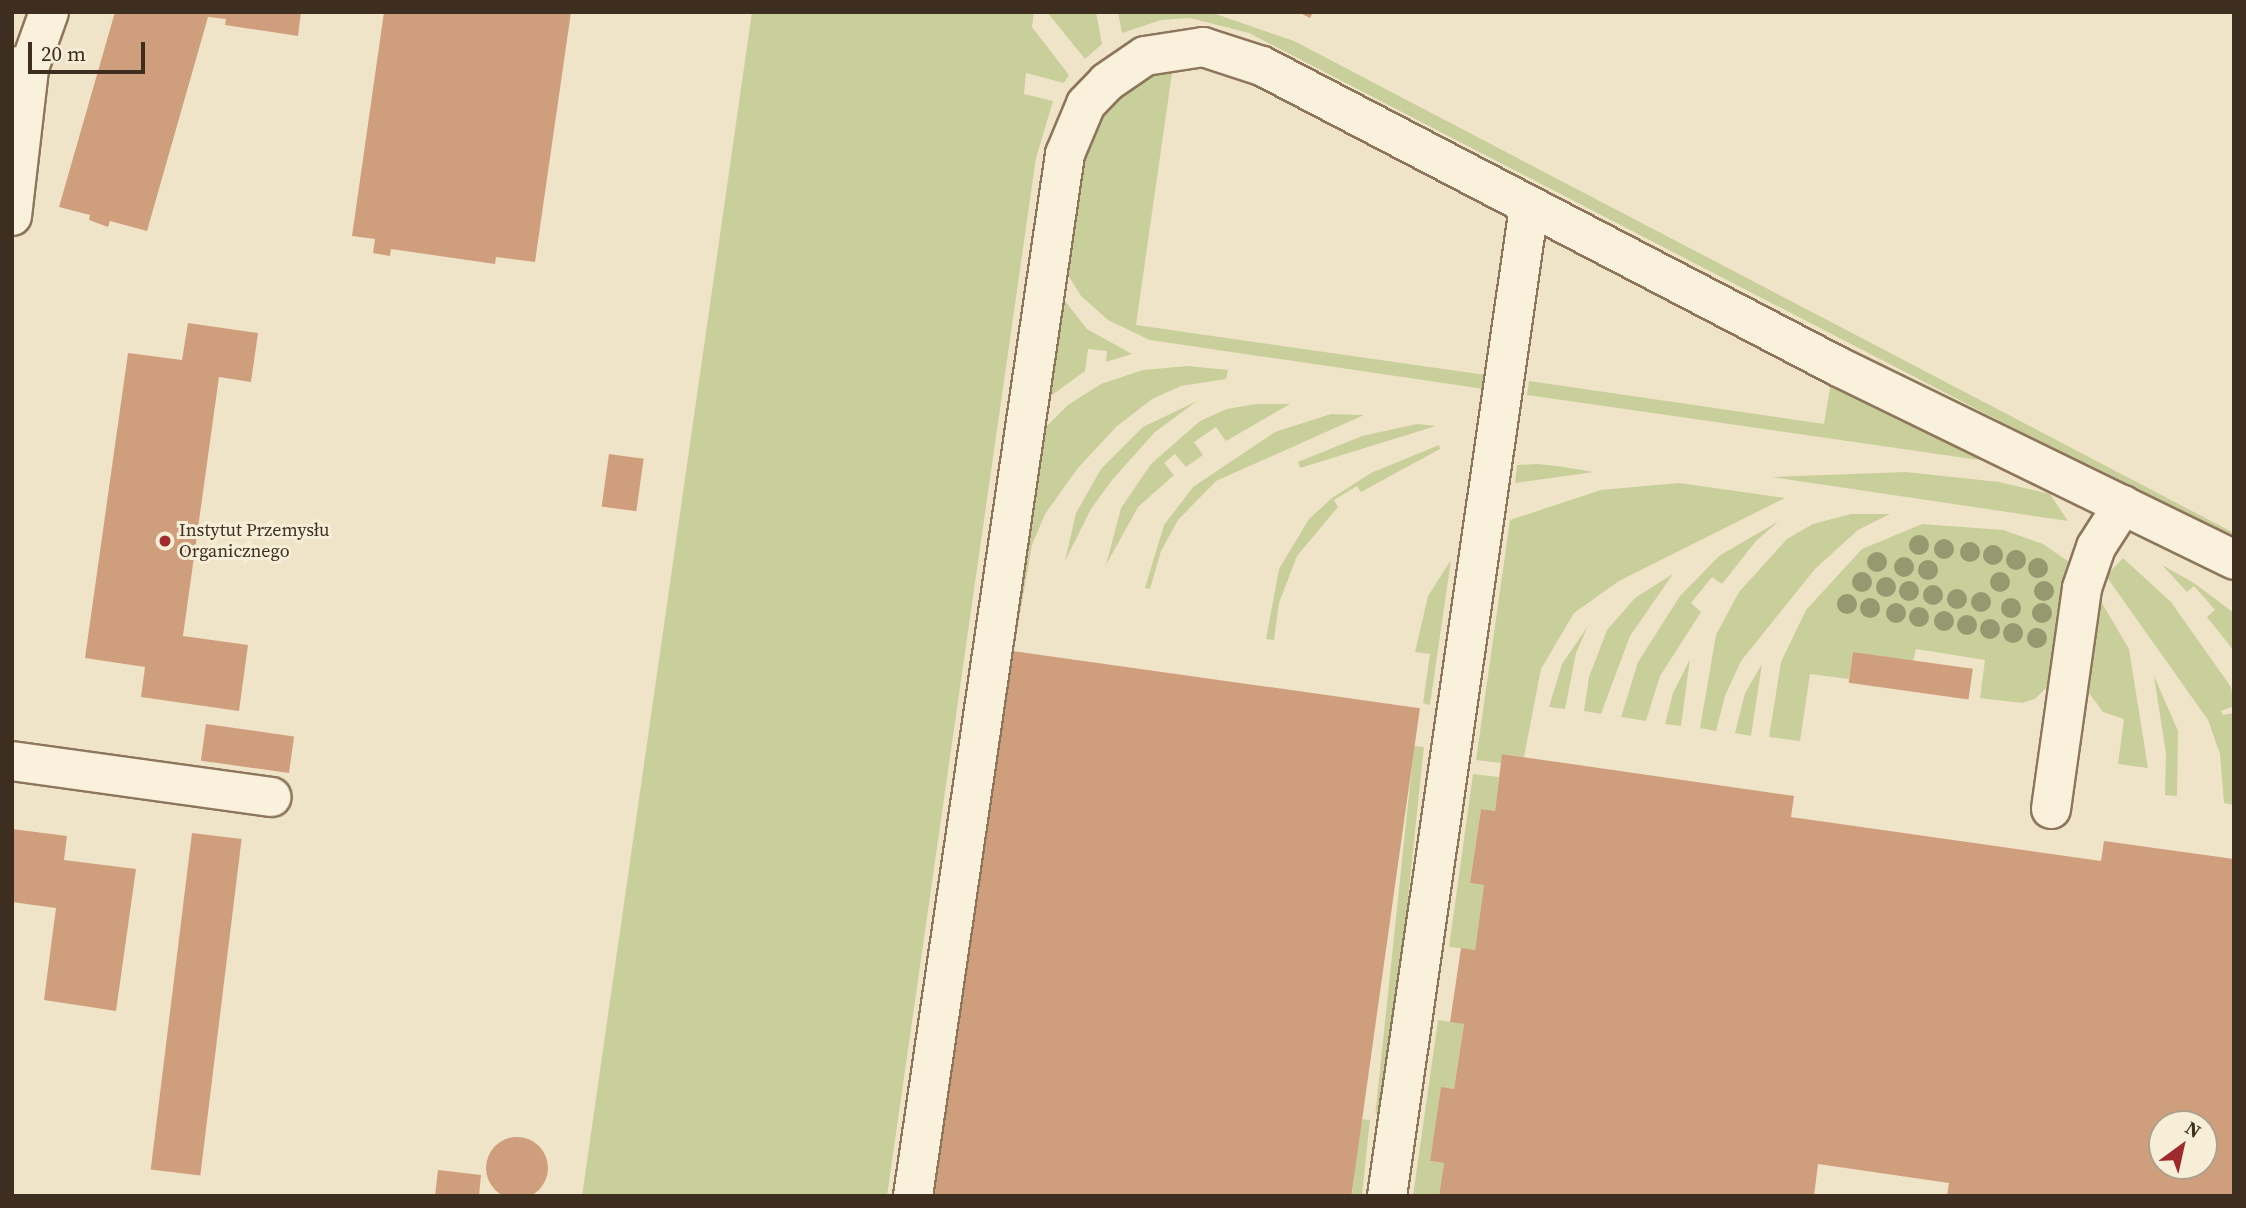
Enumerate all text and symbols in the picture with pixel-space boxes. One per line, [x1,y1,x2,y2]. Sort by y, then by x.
scale bar [32,28,149,72]
text: 20 m [41,39,86,68]
place label: Instytut Przemysłu Organicznego [179,520,329,562]
marker: Instytut Przemysłu Organicznego [157,533,173,549]
north arrow [2148,1110,2218,1180]
text: N [2180,1114,2206,1144]

